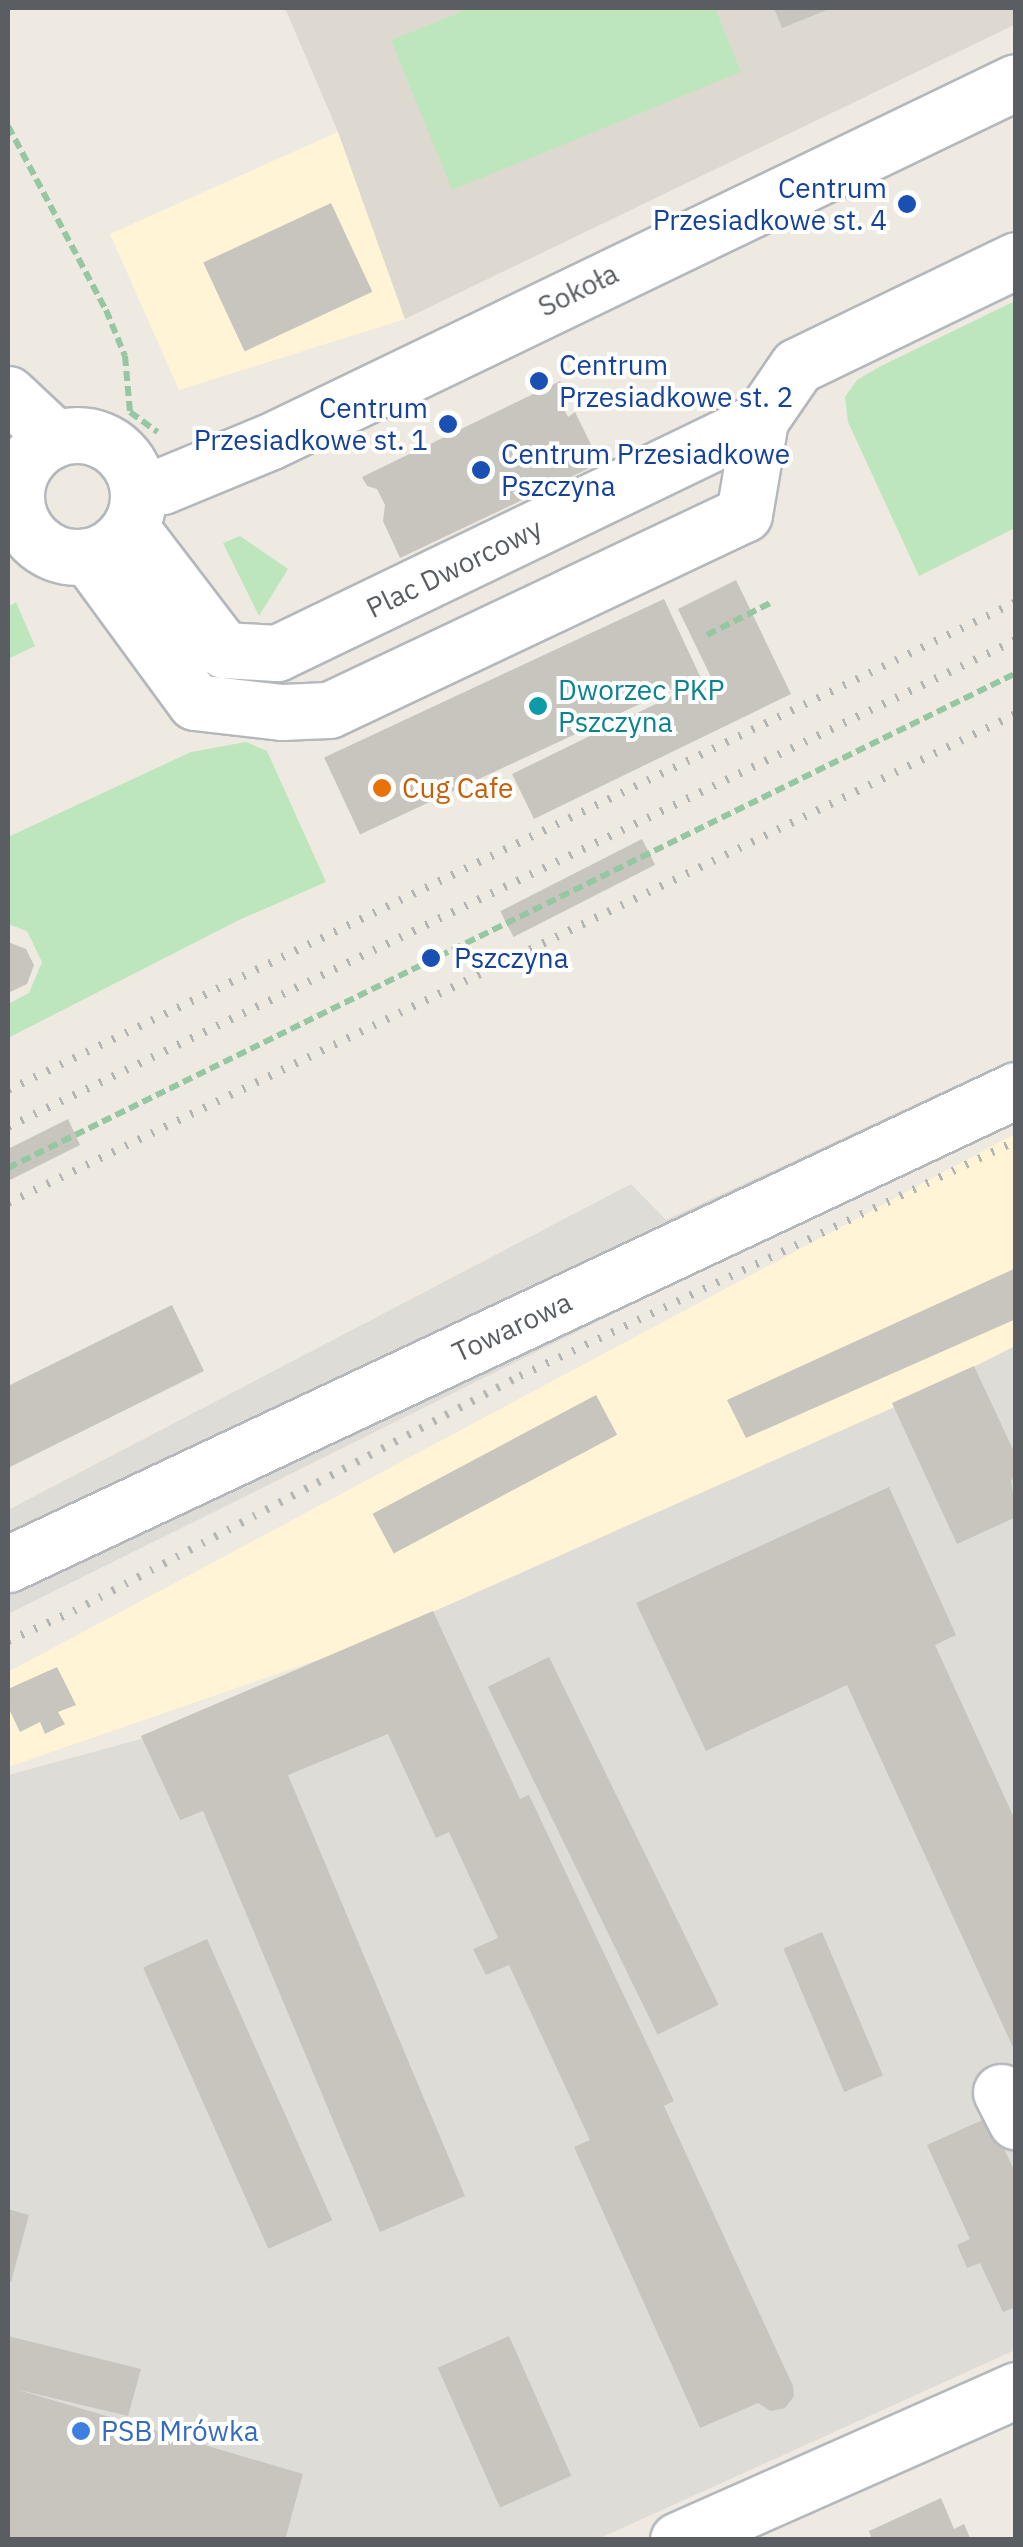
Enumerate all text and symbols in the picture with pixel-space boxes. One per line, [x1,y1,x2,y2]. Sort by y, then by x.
place label: Centrum Przesiadkowe st. 4 [653,171,887,237]
marker: Centrum Przesiadkowe st. 4 [896,193,918,215]
street label: Sokoła [533,256,623,324]
place label: Centrum Przesiadkowe st. 2 [559,348,793,414]
marker: Centrum Przesiadkowe st. 2 [528,370,550,392]
place label: Centrum Przesiadkowe st. 1 [194,391,428,457]
marker: Centrum Przesiadkowe st. 1 [437,413,459,435]
place label: Centrum Przesiadkowe Pszczyna [501,437,790,503]
marker: Centrum Przesiadkowe Pszczyna [470,459,492,481]
street label: Plac Dworcowy [361,511,547,625]
place label: Dworzec PKP Pszczyna [558,673,725,739]
marker: Dworzec PKP Pszczyna [527,695,549,717]
place label: Cug Cafe [402,771,513,805]
marker: Cug Cafe [371,777,393,799]
place label: Pszczyna [454,941,569,975]
marker: Pszczyna [418,945,444,971]
street label: Towarowa [447,1285,577,1369]
place label: PSB Mrówka [101,2414,259,2448]
marker: PSB Mrówka [70,2420,92,2442]

